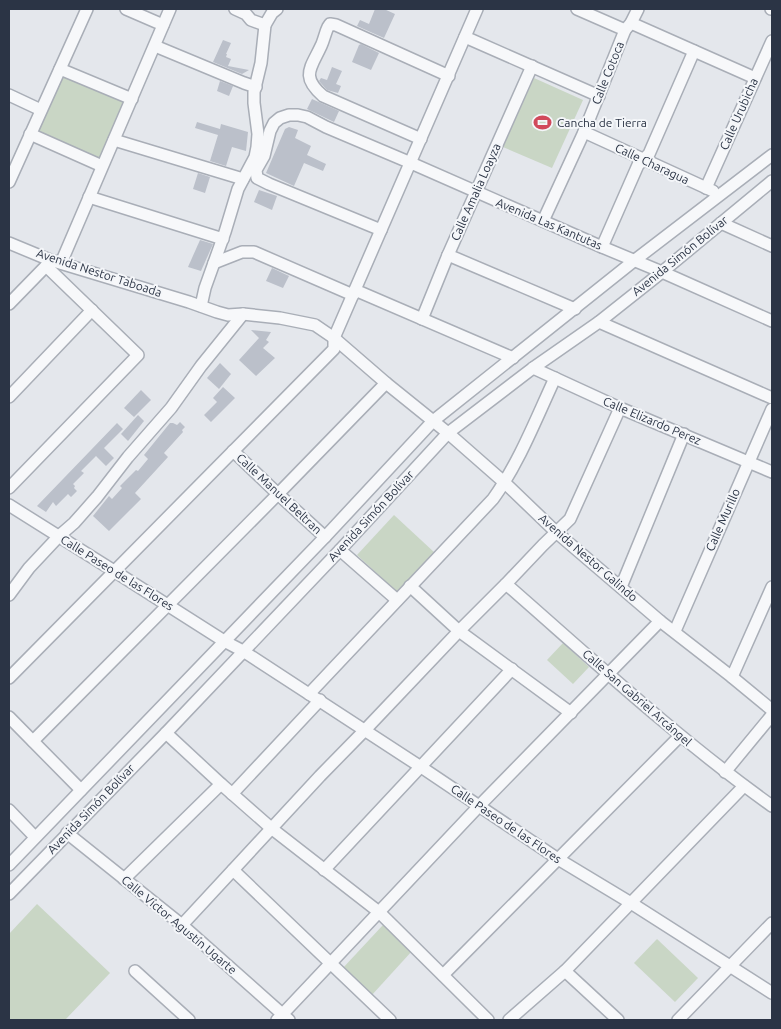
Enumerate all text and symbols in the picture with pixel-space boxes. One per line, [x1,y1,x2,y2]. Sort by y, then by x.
street label: Calle Cotoca [589,39,626,106]
street label: Calle Urubicha [717,76,760,152]
sports icon: Cancha de Tierra [533,113,553,133]
place label: Cancha de Tierra [557,116,647,129]
street label: Calle Amalia Loayza [448,141,503,243]
street label: Calle Charagua [613,141,691,186]
street label: Avenida Las Kantutas [494,195,604,252]
street label: Avenida Simón Bolívar [629,213,730,298]
street label: Avenida Nestor Taboada [35,246,163,299]
street label: Calle Elizardo Perez [601,394,704,447]
street label: Calle Manuel Beltran [234,451,325,536]
street label: Avenida Simón Bolívar [325,467,416,564]
street label: Calle Murillo [703,486,742,553]
street label: Avenida Nestor Galindo [536,511,640,604]
street label: Calle Paseo de las Flores [58,532,176,613]
street label: Calle San Gabriel Arcángel [580,647,694,748]
street label: Avenida Simón Bolívar [45,761,137,856]
street label: Calle Paseo de las Flores [449,782,564,865]
street label: Calle Víctor Agustín Ugarte [119,873,239,976]

